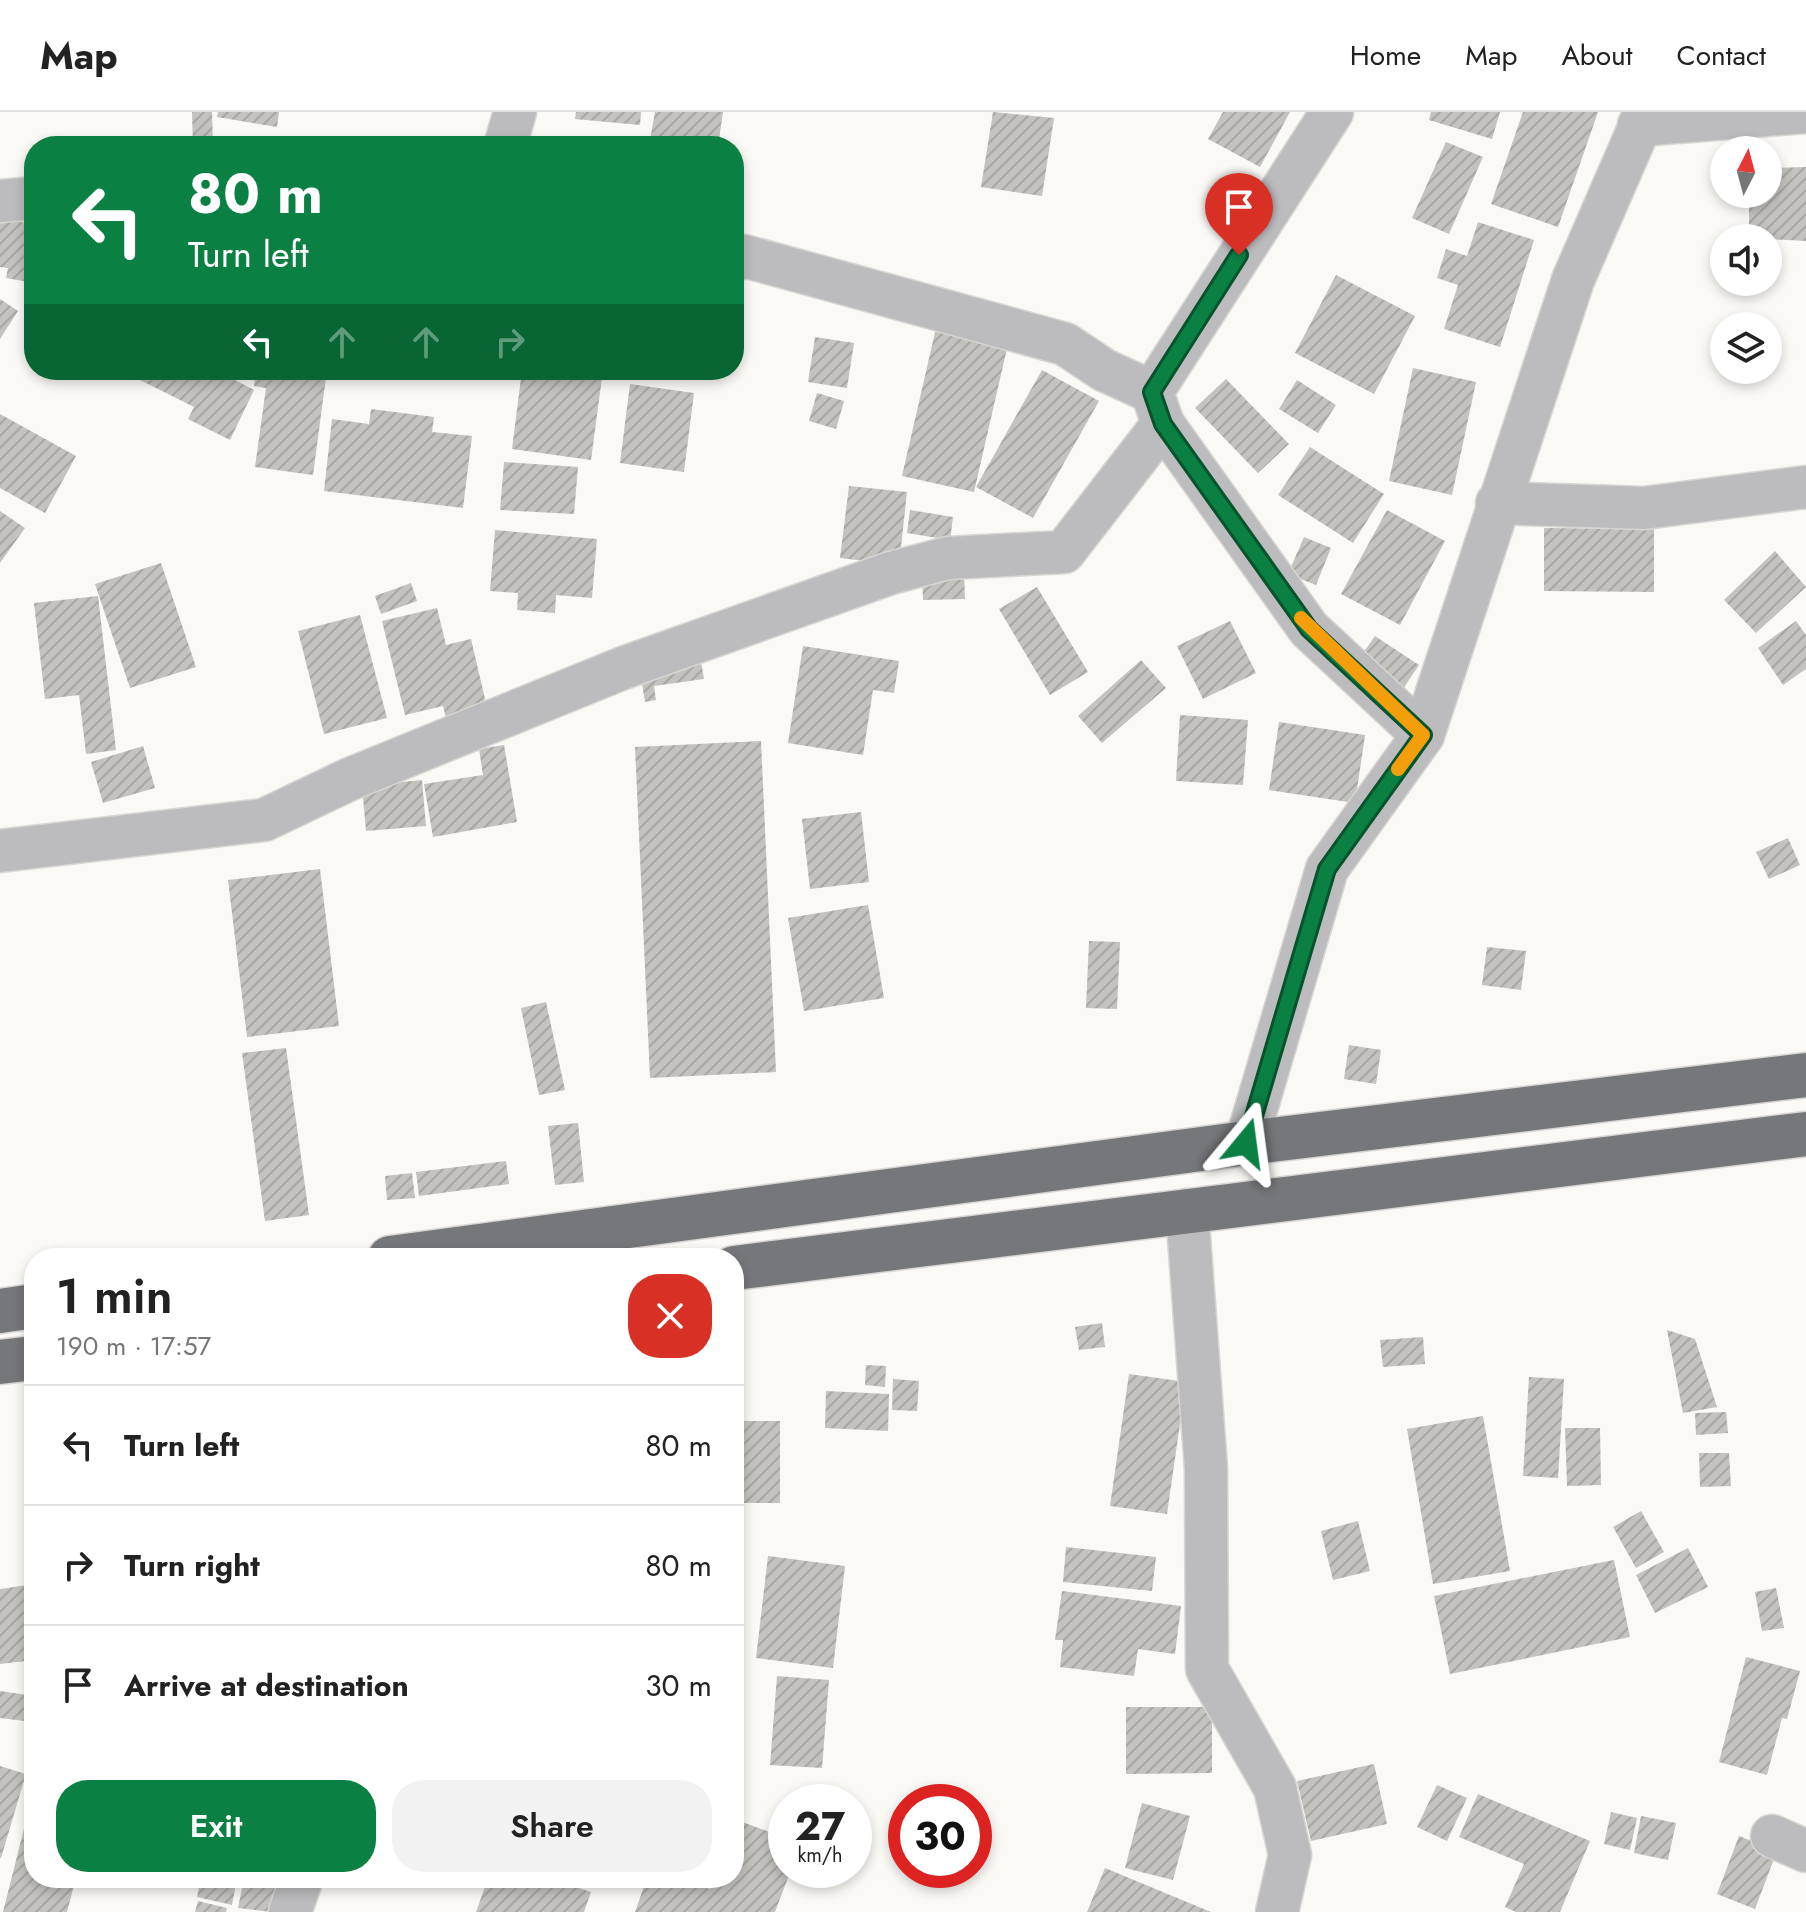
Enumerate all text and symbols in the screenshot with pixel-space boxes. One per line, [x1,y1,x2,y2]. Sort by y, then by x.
text: Map [40,28,118,83]
text: Home [1350,35,1421,76]
text: Map [1465,35,1517,76]
text: About [1561,35,1633,76]
text: Contact [1677,35,1766,76]
north arrow [1710,136,1782,208]
map controls [1710,136,1782,384]
text: 80 m [188,153,323,234]
icon: left [56,168,160,272]
pin [1205,173,1273,255]
icon: arrive [1217,185,1261,229]
button: sound [1710,224,1782,296]
text: Turn left [188,228,309,280]
button: layers [1710,312,1782,384]
icon: left [236,320,280,364]
icon: ahead [320,320,364,364]
icon: ahead [404,320,448,364]
icon: right [488,320,532,364]
position arrow [1204,1101,1288,1185]
text: 1 min [56,1262,173,1331]
button: close [628,1274,712,1358]
text: 190 m · 17:57 [56,1327,211,1365]
icon: left [56,1423,100,1467]
text: Turn left [124,1424,239,1467]
text: 80 m [645,1424,712,1467]
icon: right [56,1543,100,1587]
text: Turn right [124,1544,260,1587]
text: 80 m [645,1544,712,1587]
icon: arrive [56,1663,100,1707]
text: Arrive at destination [124,1664,409,1707]
text: 30 m [645,1664,712,1707]
button: Exit [56,1780,376,1872]
button: Share [392,1780,712,1872]
speed limit sign: 30 [888,1784,992,1888]
text: 27 [795,1797,845,1855]
text: km/h [797,1841,843,1870]

